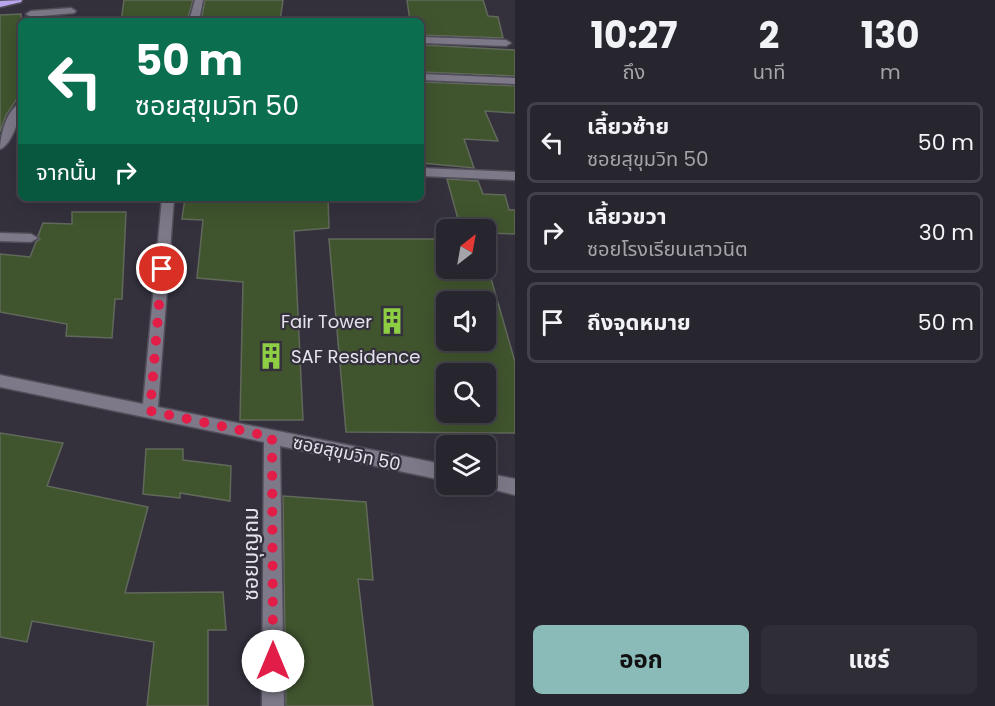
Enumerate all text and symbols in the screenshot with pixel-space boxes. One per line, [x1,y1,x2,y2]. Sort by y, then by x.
text: 10:27 [590,10,677,61]
text: 2 [759,10,779,61]
text: 130 [861,10,920,61]
text: 50 m [135,31,243,90]
icon: left [36,42,114,120]
text: ถึง [623,58,645,86]
text: นาที [753,58,785,86]
text: m [880,58,901,86]
text: ซอยสุขุมวิท 50 [135,87,299,124]
text: เลี้ยวซ้าย [587,111,669,142]
icon: left [536,126,569,159]
text: 50 m [918,127,974,158]
text: ซอยสุขุมวิท 50 [587,145,709,173]
icon: right [109,156,142,189]
text: จากนั้น [36,157,97,188]
text: เลี้ยวขวา [587,201,667,232]
icon: right [536,216,569,249]
text: 30 m [919,217,974,248]
north arrow [436,219,496,279]
map controls [436,219,496,495]
text: ซอยโรงเรียนเสาวนิต [587,235,748,263]
pin [136,243,187,294]
icon: arrive [145,252,178,285]
button: sound [436,291,496,351]
building icon: Fair Tower [377,306,407,336]
icon: arrive [536,306,569,339]
text: ถึงจุดหมาย [587,307,691,338]
text: 50 m [918,307,974,338]
place label: Fair Tower [281,309,372,334]
building icon: SAF Residence [256,341,286,371]
place label: SAF Residence [291,344,420,369]
button: search [436,363,496,423]
street label: ซอยสุขุมวิท 50 [291,429,403,477]
button: layers [436,435,496,495]
street label: ซอยบุญถม [236,507,265,601]
button: ออก [533,625,749,694]
button: แชร์ [761,625,977,694]
position arrow [241,629,305,693]

